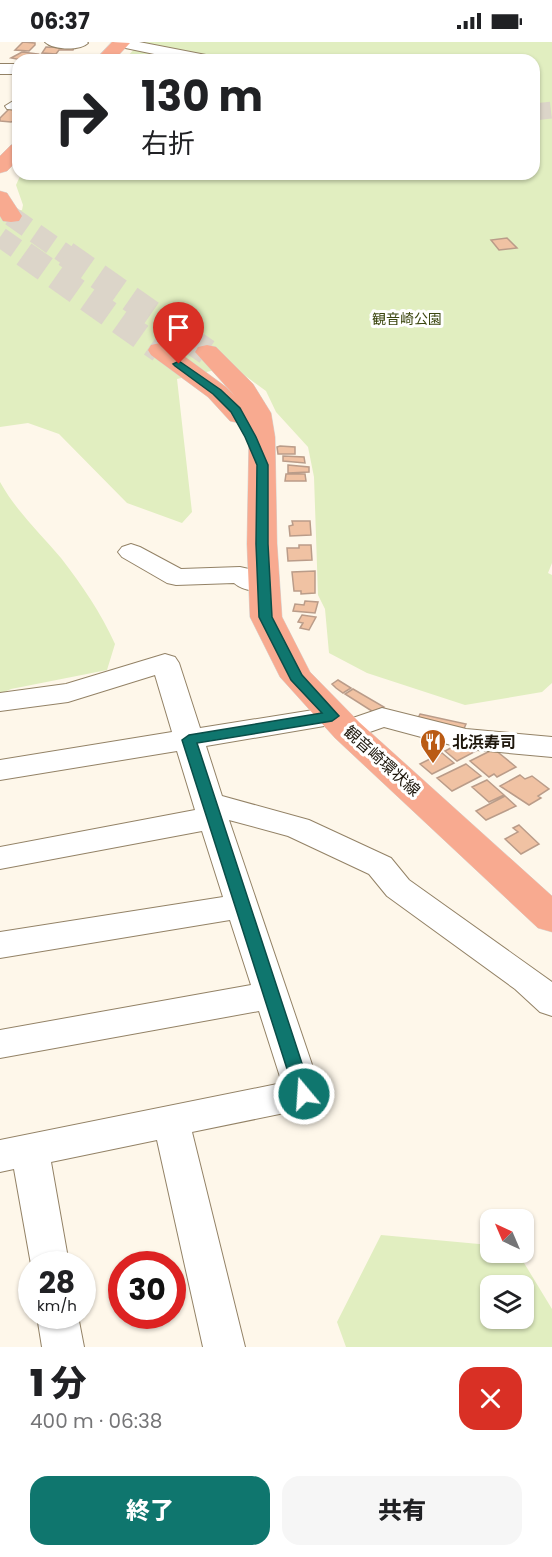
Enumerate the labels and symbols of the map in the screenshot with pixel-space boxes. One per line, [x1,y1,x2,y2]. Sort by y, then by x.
pin [153,302,204,364]
park label: 観音崎公園 [372,309,442,329]
street label: 観音崎環状線 [339,720,425,802]
restaurant icon: 北浜寿司 [418,727,448,765]
place label: 北浜寿司 [452,731,516,754]
position arrow [272,1062,336,1126]
north arrow [480,1209,534,1263]
speed limit sign: 30 [108,1251,186,1329]

